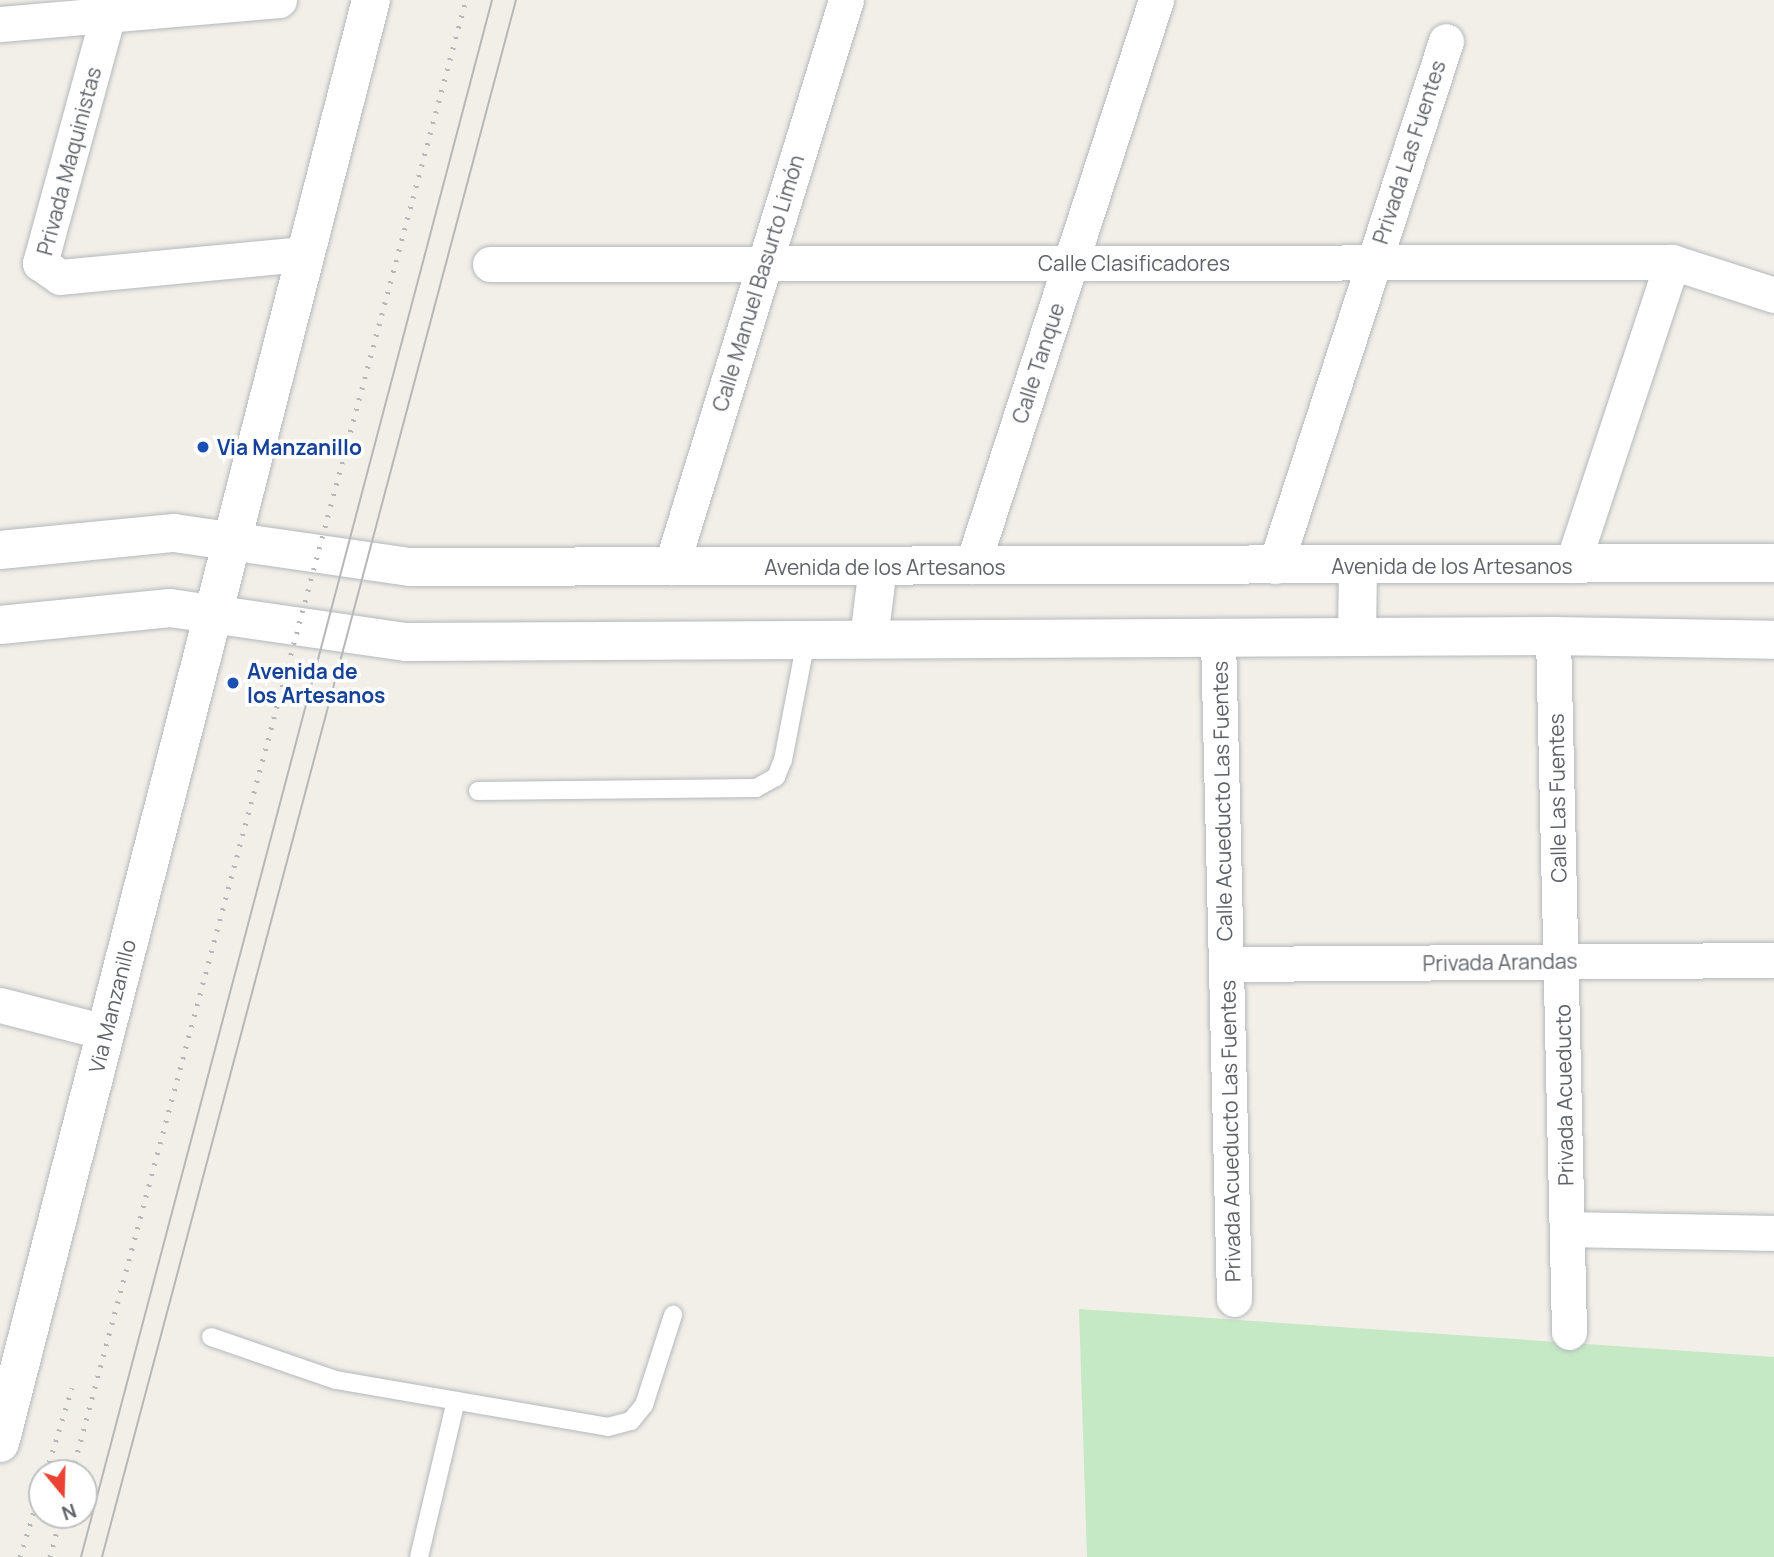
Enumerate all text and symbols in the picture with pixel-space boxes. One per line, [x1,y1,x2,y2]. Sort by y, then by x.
street label: Privada Las Fuentes [1367,57,1451,247]
street label: Privada Maquinistas [32,64,106,258]
street label: Calle Manuel Basurto Limón [707,152,809,414]
street label: Calle Clasificadores [1038,250,1230,276]
street label: Calle Tanque [1007,299,1069,427]
place label: Via Manzanillo [217,434,362,460]
marker: Via Manzanillo [195,439,211,455]
street label: Avenida de los Artesanos [1331,553,1573,579]
street label: Avenida de los Artesanos [764,554,1006,580]
place label: Avenida de los Artesanos [247,658,385,708]
street label: Calle Acueducto Las Fuentes [1207,661,1237,941]
marker: Avenida de los Artesanos [225,675,241,691]
street label: Calle Las Fuentes [1543,713,1571,883]
street label: Via Manzanillo [83,937,141,1075]
street label: Privada Arandas [1422,948,1578,976]
street label: Privada Acueducto Las Fuentes [1215,980,1245,1282]
street label: Privada Acueducto [1550,1004,1578,1186]
north arrow [28,1459,98,1529]
text: N [58,1497,80,1526]

